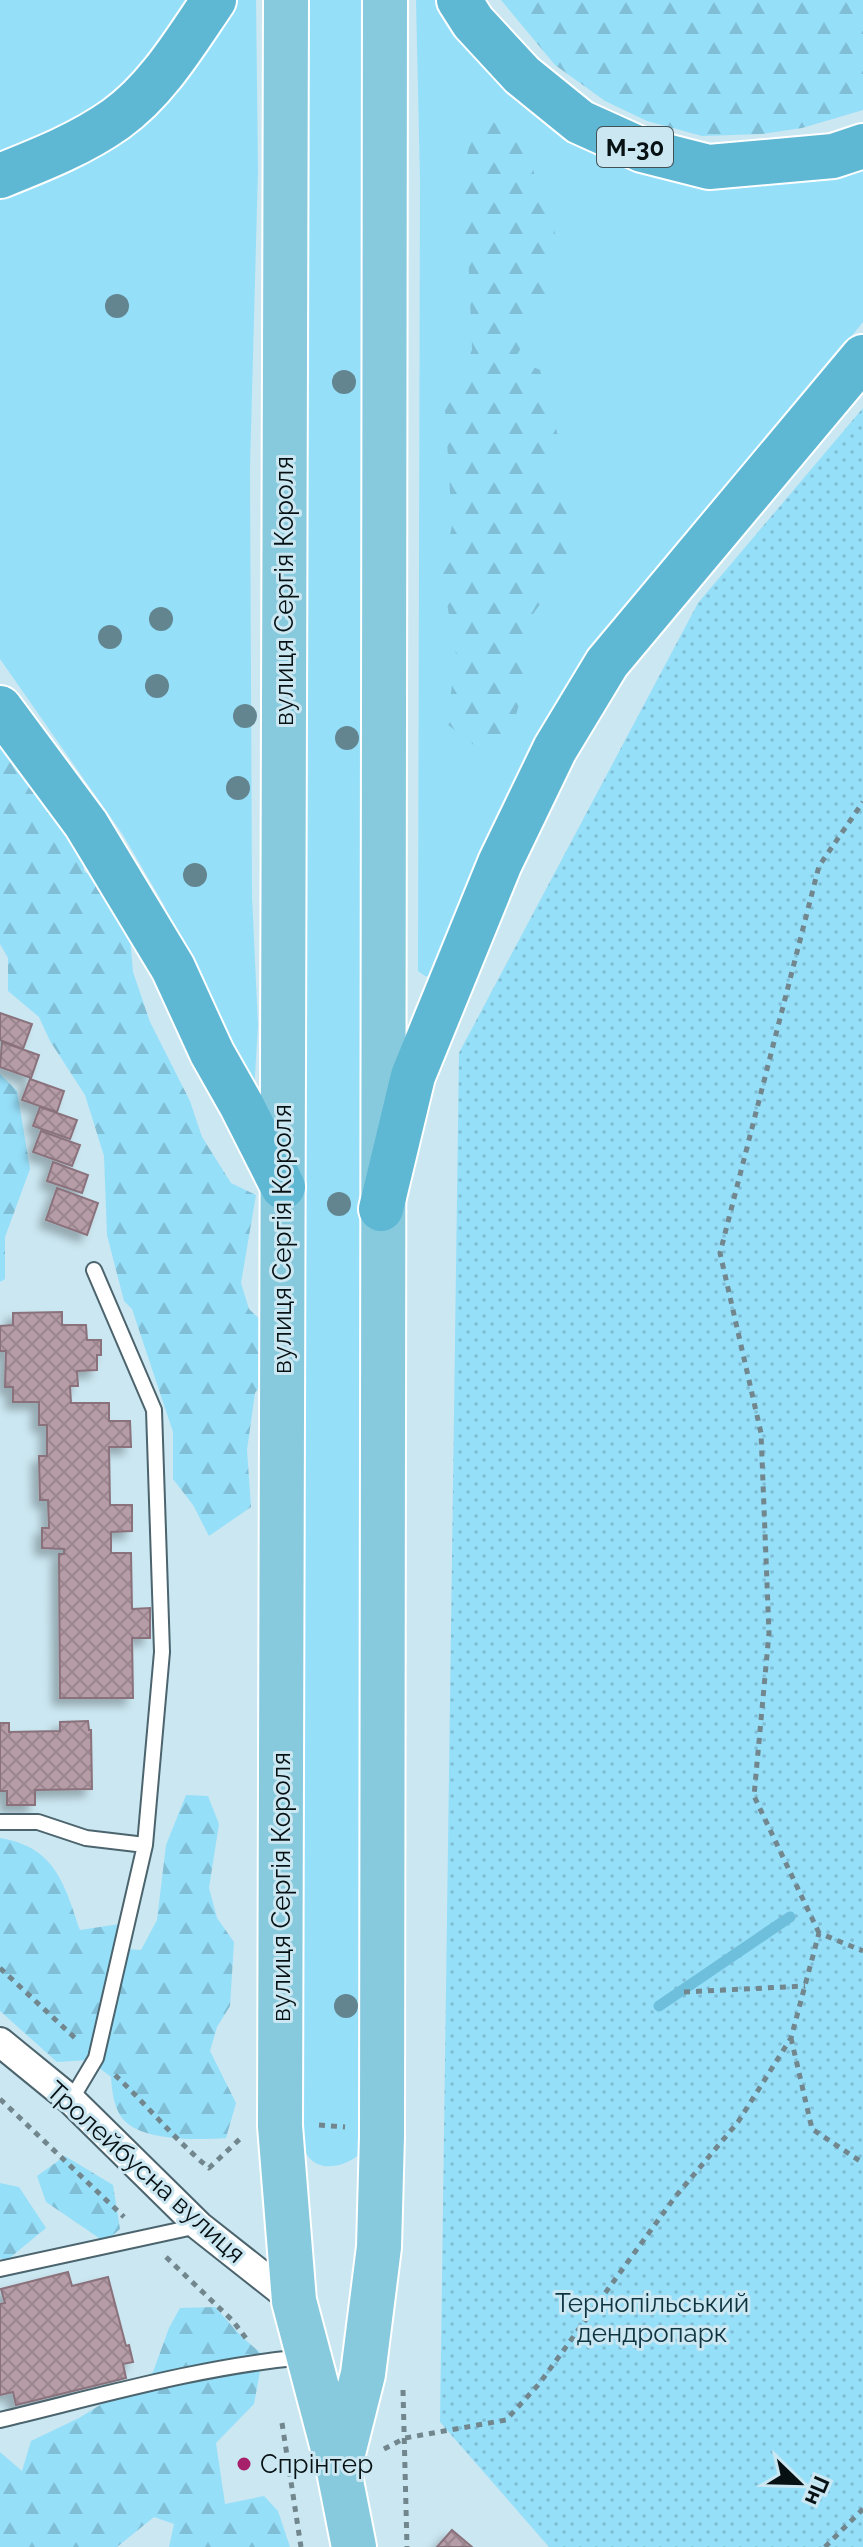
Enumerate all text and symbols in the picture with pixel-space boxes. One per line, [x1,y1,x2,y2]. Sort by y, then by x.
road number: М-30 [597,127,673,167]
street label: вулиця Сергія Короля [269,456,299,726]
street label: вулиця Сергія Короля [267,1104,297,1374]
street label: вулиця Сергія Короля [266,1752,296,2022]
street label: Тролейбусна вулиця [41,2075,251,2269]
park label: Тернопільський дендропарк [555,2288,749,2348]
north arrow [759,2443,839,2523]
place label: Спрінтер [260,2449,373,2479]
marker: Спрінтер [235,2455,253,2473]
text: Пн [800,2472,835,2509]

